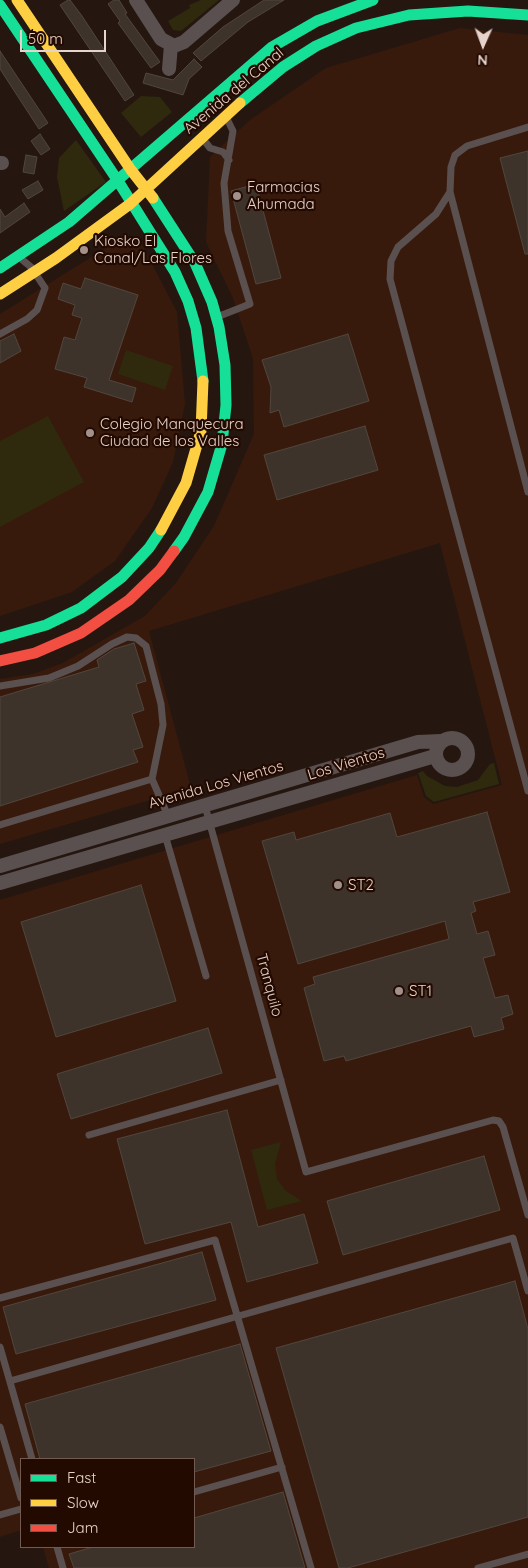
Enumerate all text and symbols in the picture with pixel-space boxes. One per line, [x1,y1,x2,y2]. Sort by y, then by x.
scale bar [22,20,109,52]
north arrow [458,20,508,70]
text: 50 m [28,29,63,48]
street label: Avenida del Canal [180,44,288,138]
text: N [477,51,488,69]
place label: Farmacias Ahumada [247,178,320,213]
marker: Farmacias Ahumada [231,190,243,202]
place label: Kiosko El Canal/Las Flores [94,232,212,267]
marker: Kiosko El Canal/Las Flores [78,244,90,256]
place label: Colegio Manquecura Ciudad de los Valles [100,415,244,450]
marker: Colegio Manquecura Ciudad de los Valles [84,427,96,439]
street label: Los Vientos [305,744,387,784]
street label: Avenida Los Vientos [147,757,285,813]
place label: ST2 [348,876,374,894]
marker: ST2 [332,879,344,891]
street label: Tranquilo [252,951,286,1019]
place label: ST1 [409,982,432,1000]
marker: ST1 [393,985,405,997]
legend [20,1458,195,1548]
text: Fast [67,1468,96,1487]
text: Slow [67,1493,99,1512]
text: Jam [67,1518,98,1537]

